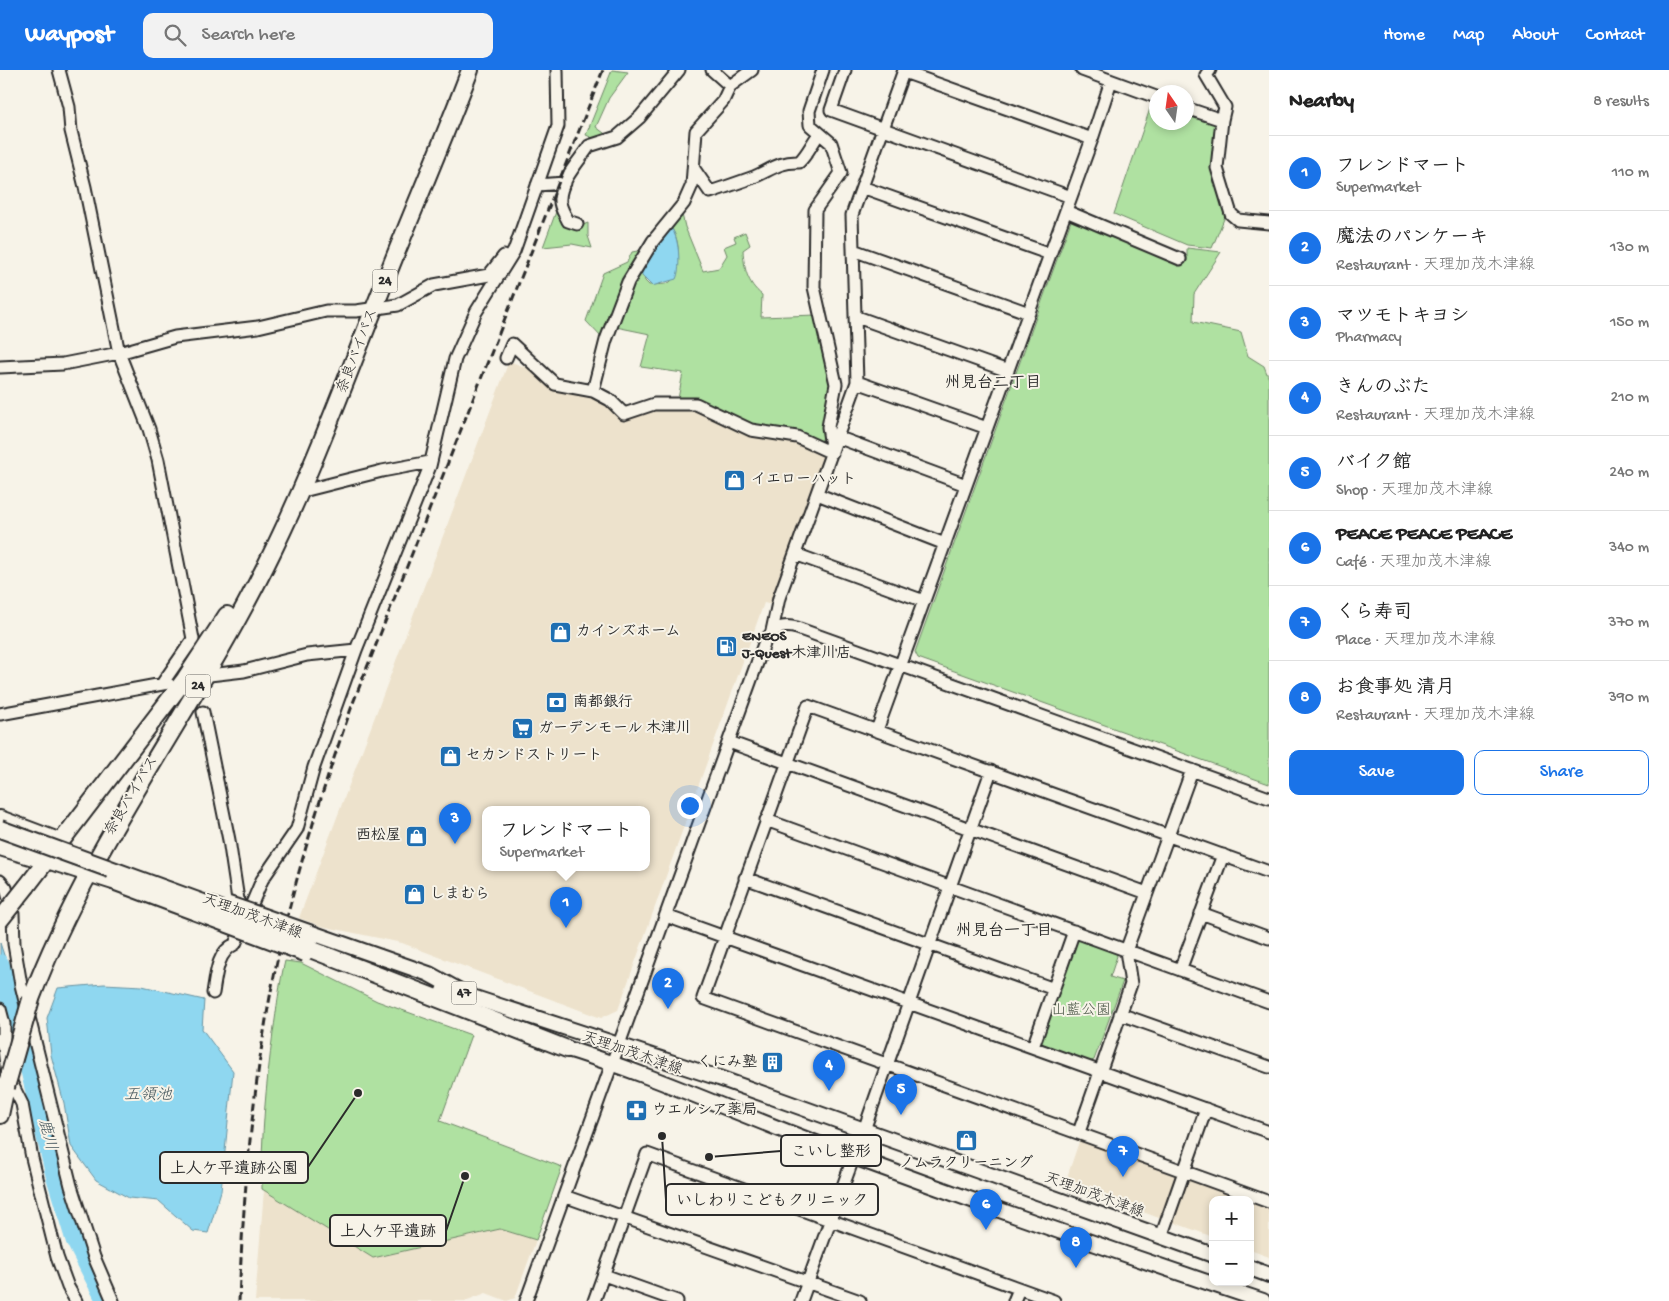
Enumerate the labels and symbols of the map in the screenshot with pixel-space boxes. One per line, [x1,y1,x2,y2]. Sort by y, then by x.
north arrow [1149,85,1194,130]
road number: 24 [372,270,398,292]
street label: 奈良バイパス [333,306,382,396]
district label: 州見台二丁目 [945,373,1041,394]
shop icon: イエローハット [723,468,747,492]
place label: イエローハット [751,471,856,489]
shop icon: カインズホーム [548,620,572,644]
place label: カインズホーム [576,623,680,641]
place label: ENEOS J-Quest木津川店 [741,628,851,663]
fuel station icon: ENEOS J-Quest木津川店 [714,634,738,658]
road number: 24 [186,674,210,698]
bank icon: 南都銀行 [545,691,569,715]
place label: 南都銀行 [573,693,633,712]
supermarket icon: ガーデンモール 木津川 [510,717,534,741]
place label: ガーデンモール 木津川 [538,719,691,738]
shop icon: セカンドストリート [438,744,462,768]
place label: セカンドストリート [466,747,602,765]
street label: 奈良バイパス [100,752,163,839]
your location [677,793,703,819]
pin: 3 [439,803,471,844]
shop icon: 西松屋 [405,824,429,848]
place label: 西松屋 [356,827,401,845]
shop icon: しまむら [402,883,426,907]
place label: しまむら [430,886,490,904]
pin: 1 [550,887,582,928]
street label: 天理加茂木津線 [200,890,305,943]
district label: 州見台一丁目 [956,921,1052,942]
pin: 2 [652,968,684,1009]
road number: 47 [452,981,476,1004]
park label: 山藍公園 [1051,1001,1111,1020]
street label: 天理加茂木津線 [579,1027,685,1080]
pin: 4 [813,1050,845,1091]
building icon: くにみ塾 [761,1051,785,1075]
place label: くにみ塾 [697,1053,757,1072]
pin: 5 [885,1074,917,1115]
water label: 五領池 [124,1086,173,1106]
pharmacy icon: ウエルシア薬局 [624,1099,648,1123]
place label: ウエルシア薬局 [652,1101,757,1120]
water label: 鹿川 [33,1117,60,1153]
shop icon: ノムラクリーニング [954,1129,978,1153]
callout: こいし整形 [781,1135,881,1166]
pin: 7 [1107,1136,1139,1177]
text: こいし整形 [791,1143,871,1163]
callout: 上人ケ平遺跡公園 [160,1152,308,1183]
place label: ノムラクリーニング [899,1154,1033,1173]
text: 上人ケ平遺跡公園 [170,1159,298,1180]
street label: 天理加茂木津線 [1042,1169,1147,1222]
callout: いしわりこどもクリニック [666,1184,878,1215]
pin: 6 [970,1189,1002,1230]
text: いしわりこどもクリニック [676,1192,868,1212]
callout: 上人ケ平遺跡 [330,1215,446,1246]
text: 上人ケ平遺跡 [340,1222,436,1243]
pin: 8 [1060,1227,1092,1268]

